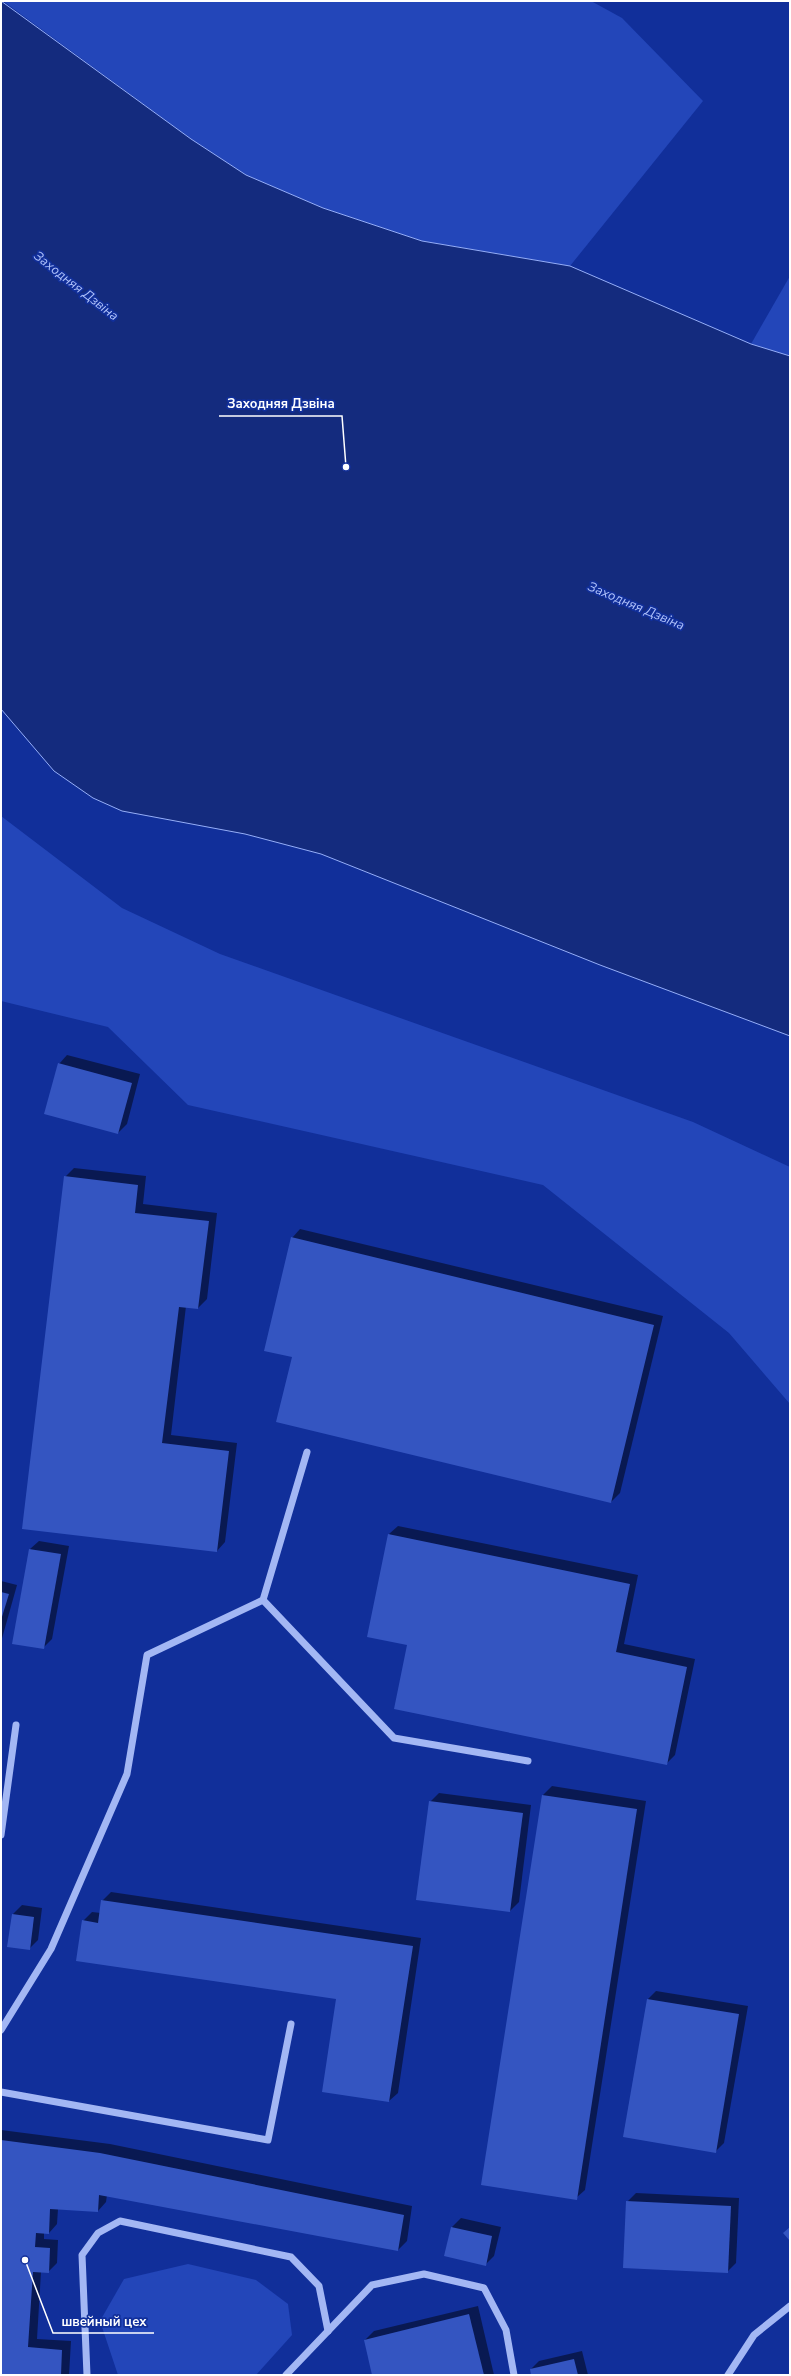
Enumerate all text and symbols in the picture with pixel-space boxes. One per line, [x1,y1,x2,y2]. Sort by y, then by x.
water label: Заходняя Дзвіна [30,247,122,325]
callout: Заходняя Дзвіна [219,391,342,416]
text: Заходняя Дзвіна [227,395,335,413]
water label: Заходняя Дзвіна [585,577,687,635]
callout: швейный цех [53,2308,154,2333]
text: швейный цех [61,2313,147,2331]

